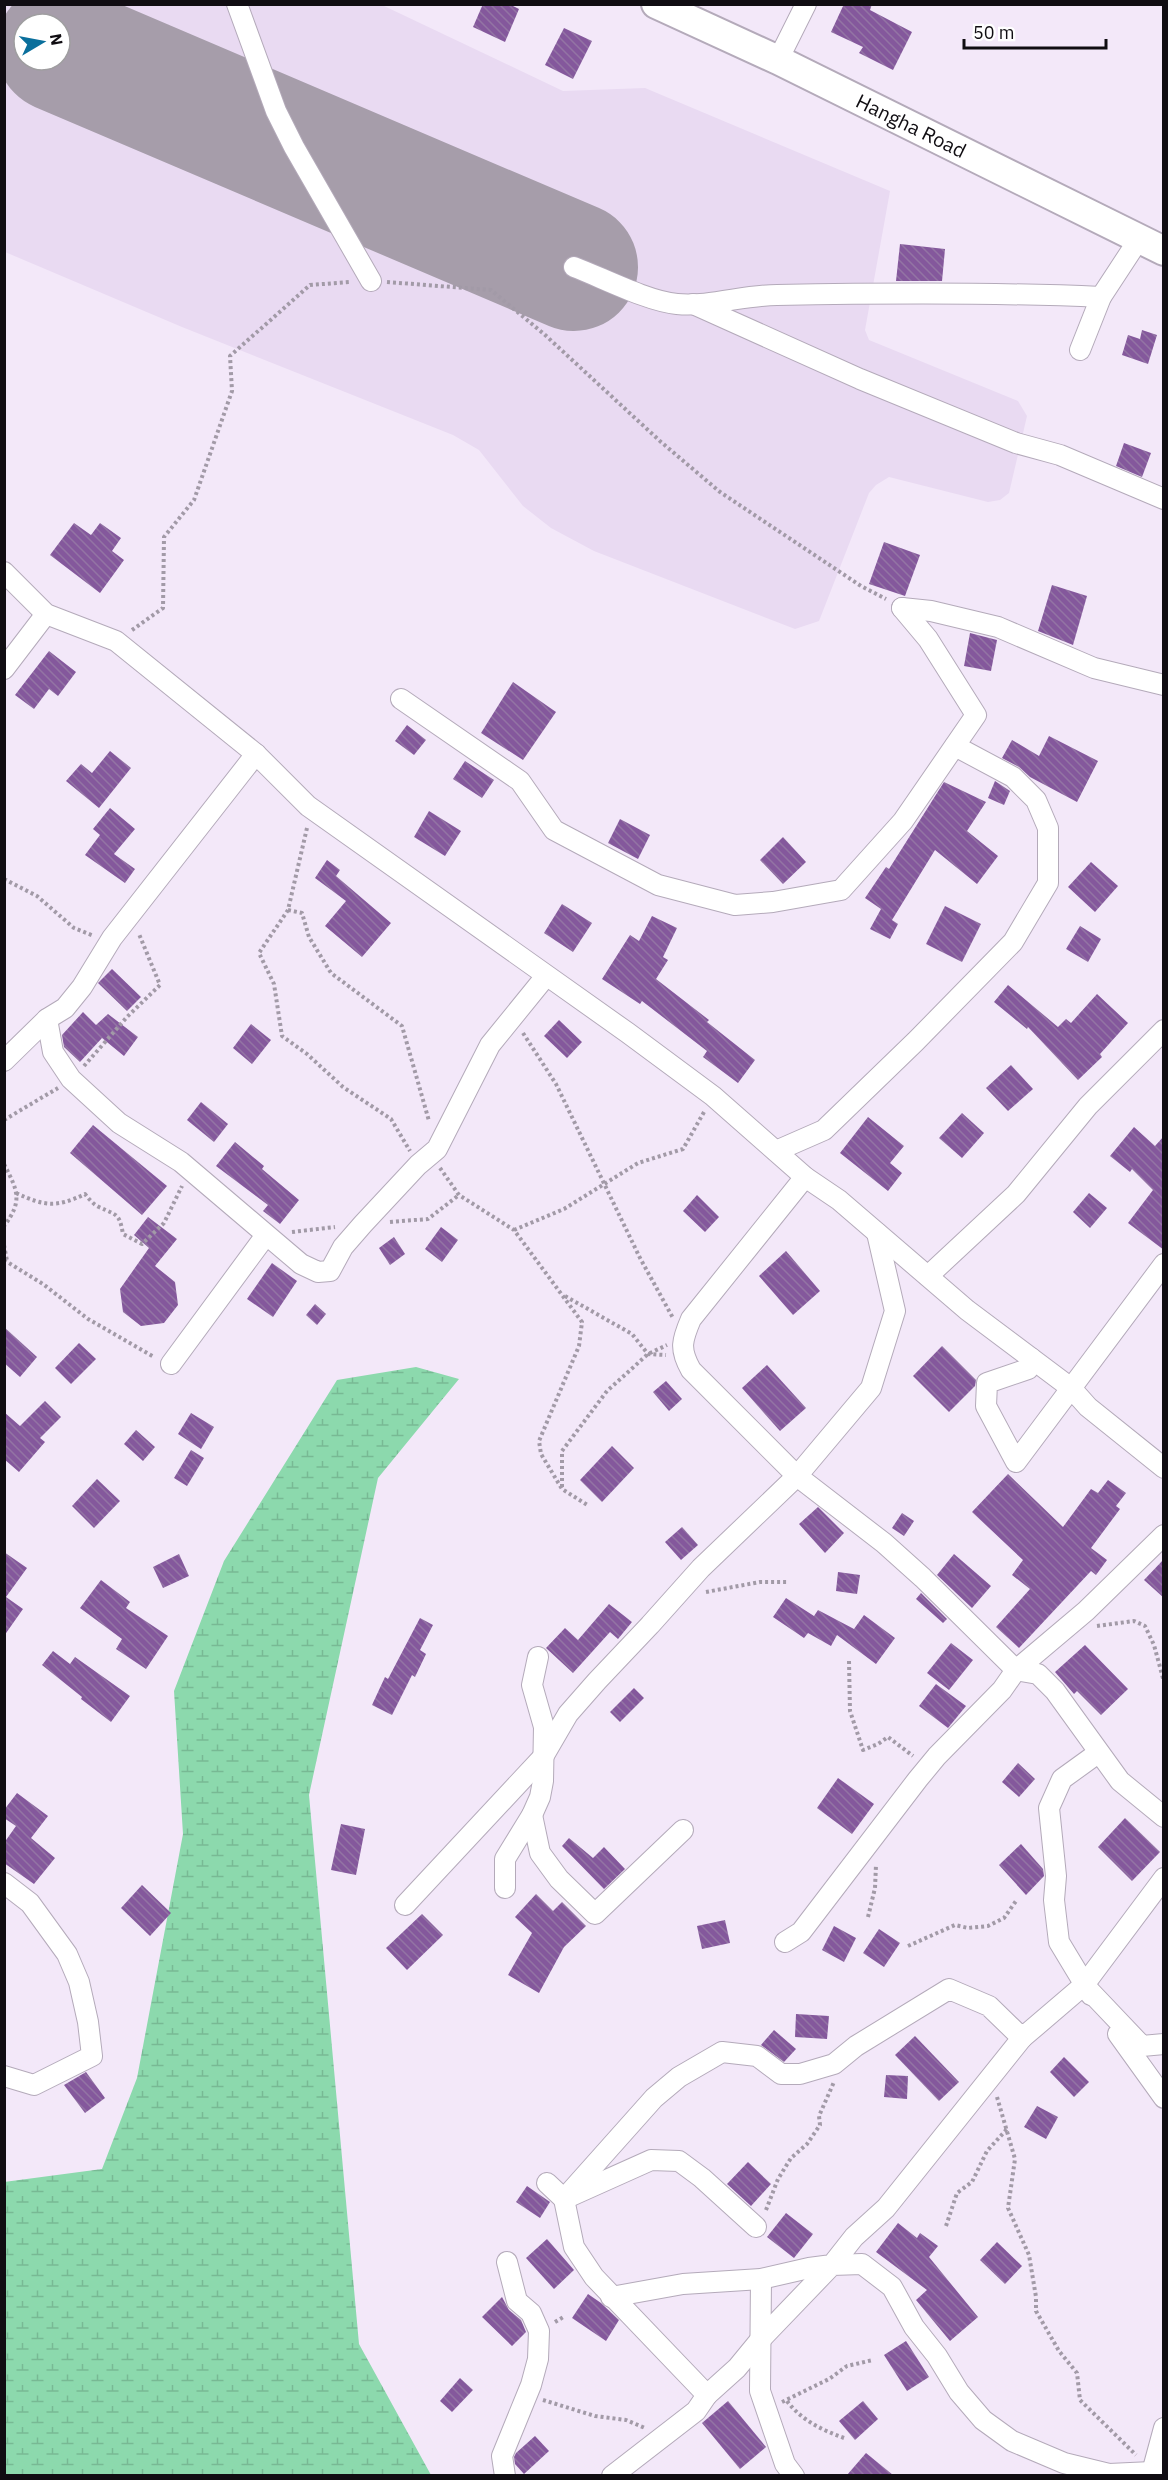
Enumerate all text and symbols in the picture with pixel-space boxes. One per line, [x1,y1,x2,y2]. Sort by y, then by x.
north arrow [12,12,72,72]
scale bar [964,12,1106,50]
text: 50 m [973,21,1015,44]
text: N [46,32,68,47]
street label: Hangha Road [852,87,971,164]

